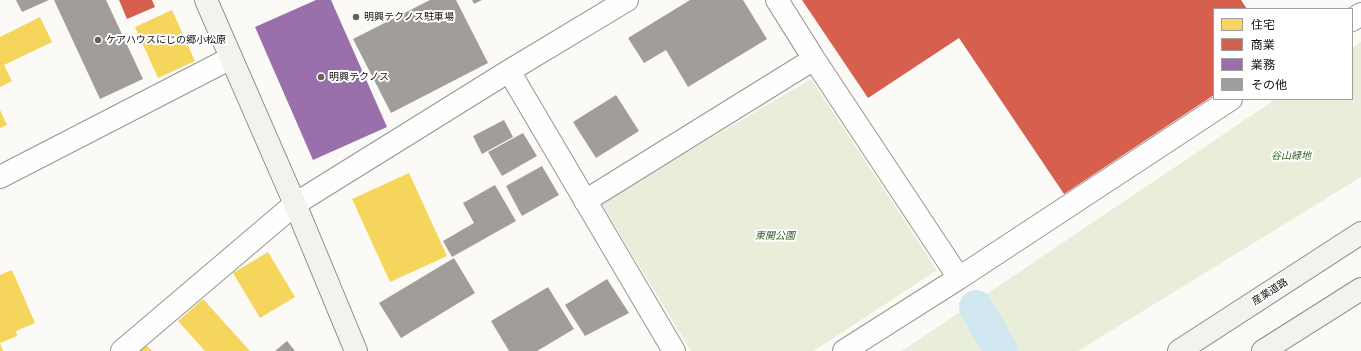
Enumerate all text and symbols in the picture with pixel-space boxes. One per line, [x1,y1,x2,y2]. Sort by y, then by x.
legend [1213,8,1353,100]
place label: 明興テクノス駐車場 [364,11,454,23]
marker: 明興テクノス駐車場 [351,12,361,22]
text: 住宅 [1251,16,1275,33]
place label: ケアハウスにじの郷小松原 [106,34,226,46]
marker: ケアハウスにじの郷小松原 [93,35,103,45]
text: 商業 [1251,36,1275,53]
text: 業務 [1251,56,1275,73]
place label: 明興テクノス [329,71,389,83]
marker: 明興テクノス [316,72,326,82]
text: その他 [1251,76,1287,93]
park label: 谷山緑地 [1271,150,1311,162]
park label: 東開公園 [755,230,795,242]
street label: 産業道路 [1250,276,1290,308]

